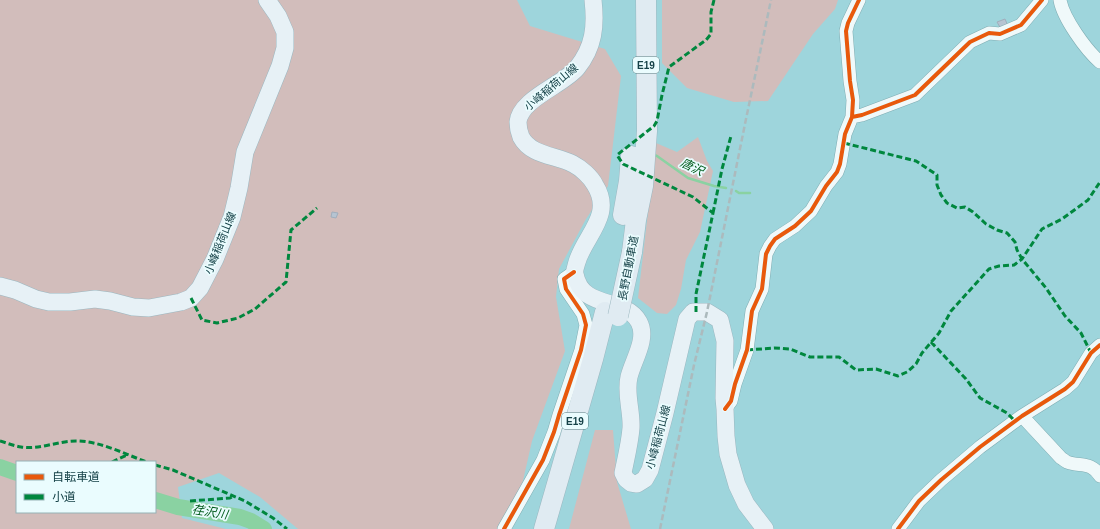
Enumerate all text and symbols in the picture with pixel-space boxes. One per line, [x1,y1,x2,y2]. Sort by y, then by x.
road number: E19 [633,57,659,73]
street label: 小峰稲荷山線 [522,61,580,113]
water label: 唐沢 [678,156,708,179]
street label: 小峰稲荷山線 [202,210,238,276]
street label: 長野自動車道 [616,234,640,302]
street label: 小峰稲荷山線 [644,404,672,470]
road number: E19 [562,413,588,429]
legend [16,461,156,513]
text: 自転車道 [52,470,100,484]
text: 小道 [52,490,76,504]
water label: 荏沢川 [191,502,231,522]

